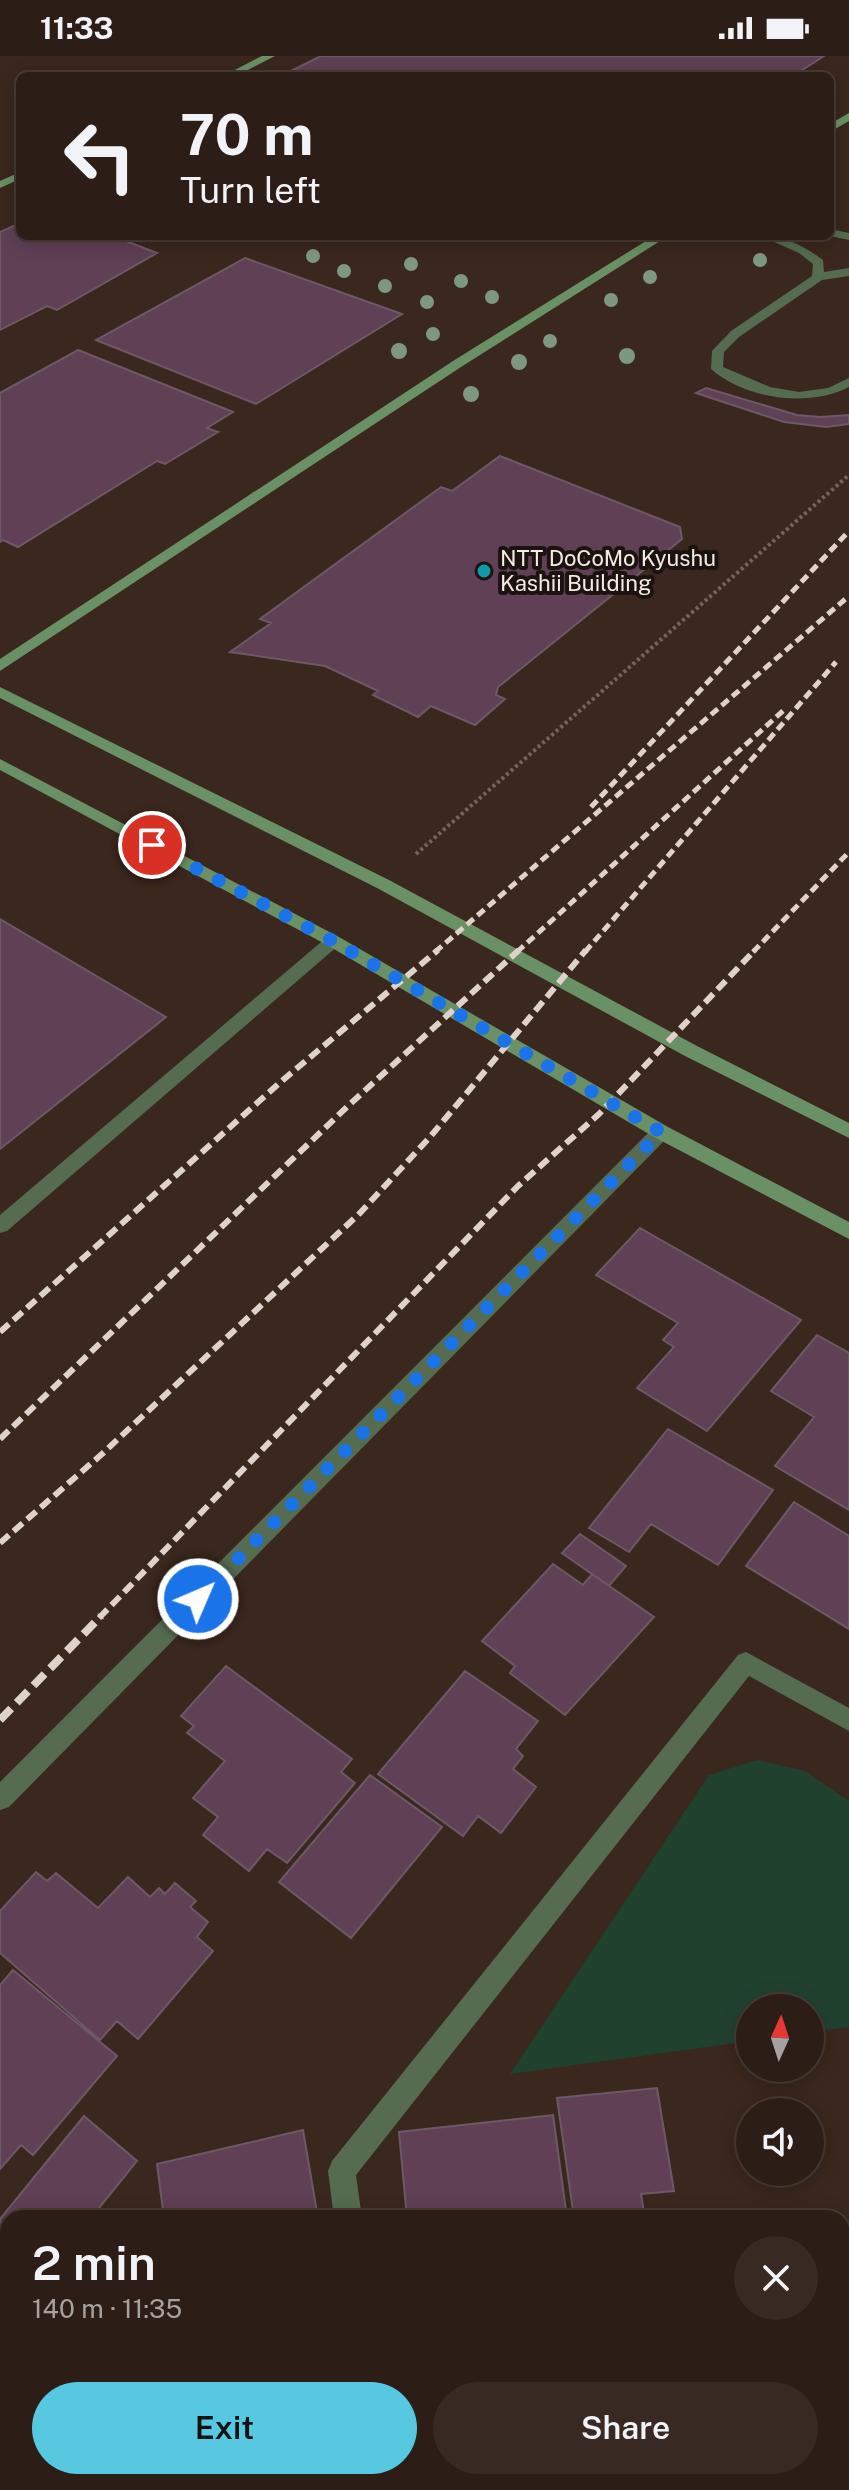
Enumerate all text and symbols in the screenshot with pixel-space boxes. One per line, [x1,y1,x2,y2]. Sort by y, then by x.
text: 11:33 [40,10,114,46]
text: 70 m [180,102,313,168]
icon: left [48,104,152,208]
text: Turn left [180,169,321,211]
place label: NTT DoCoMo Kyushu Kashii Building [500,545,716,596]
marker: NTT DoCoMo Kyushu Kashii Building [475,562,493,580]
pin [118,811,186,879]
icon: arrive [130,823,174,867]
position arrow [156,1557,240,1641]
north arrow [736,1994,824,2082]
map controls [736,1994,824,2186]
button: sound [736,2098,824,2186]
text: 2 min [32,2234,156,2291]
button: close [734,2236,818,2320]
text: 140 m · 11:35 [32,2293,182,2324]
button: Exit [32,2382,417,2474]
button: Share [433,2382,818,2474]

